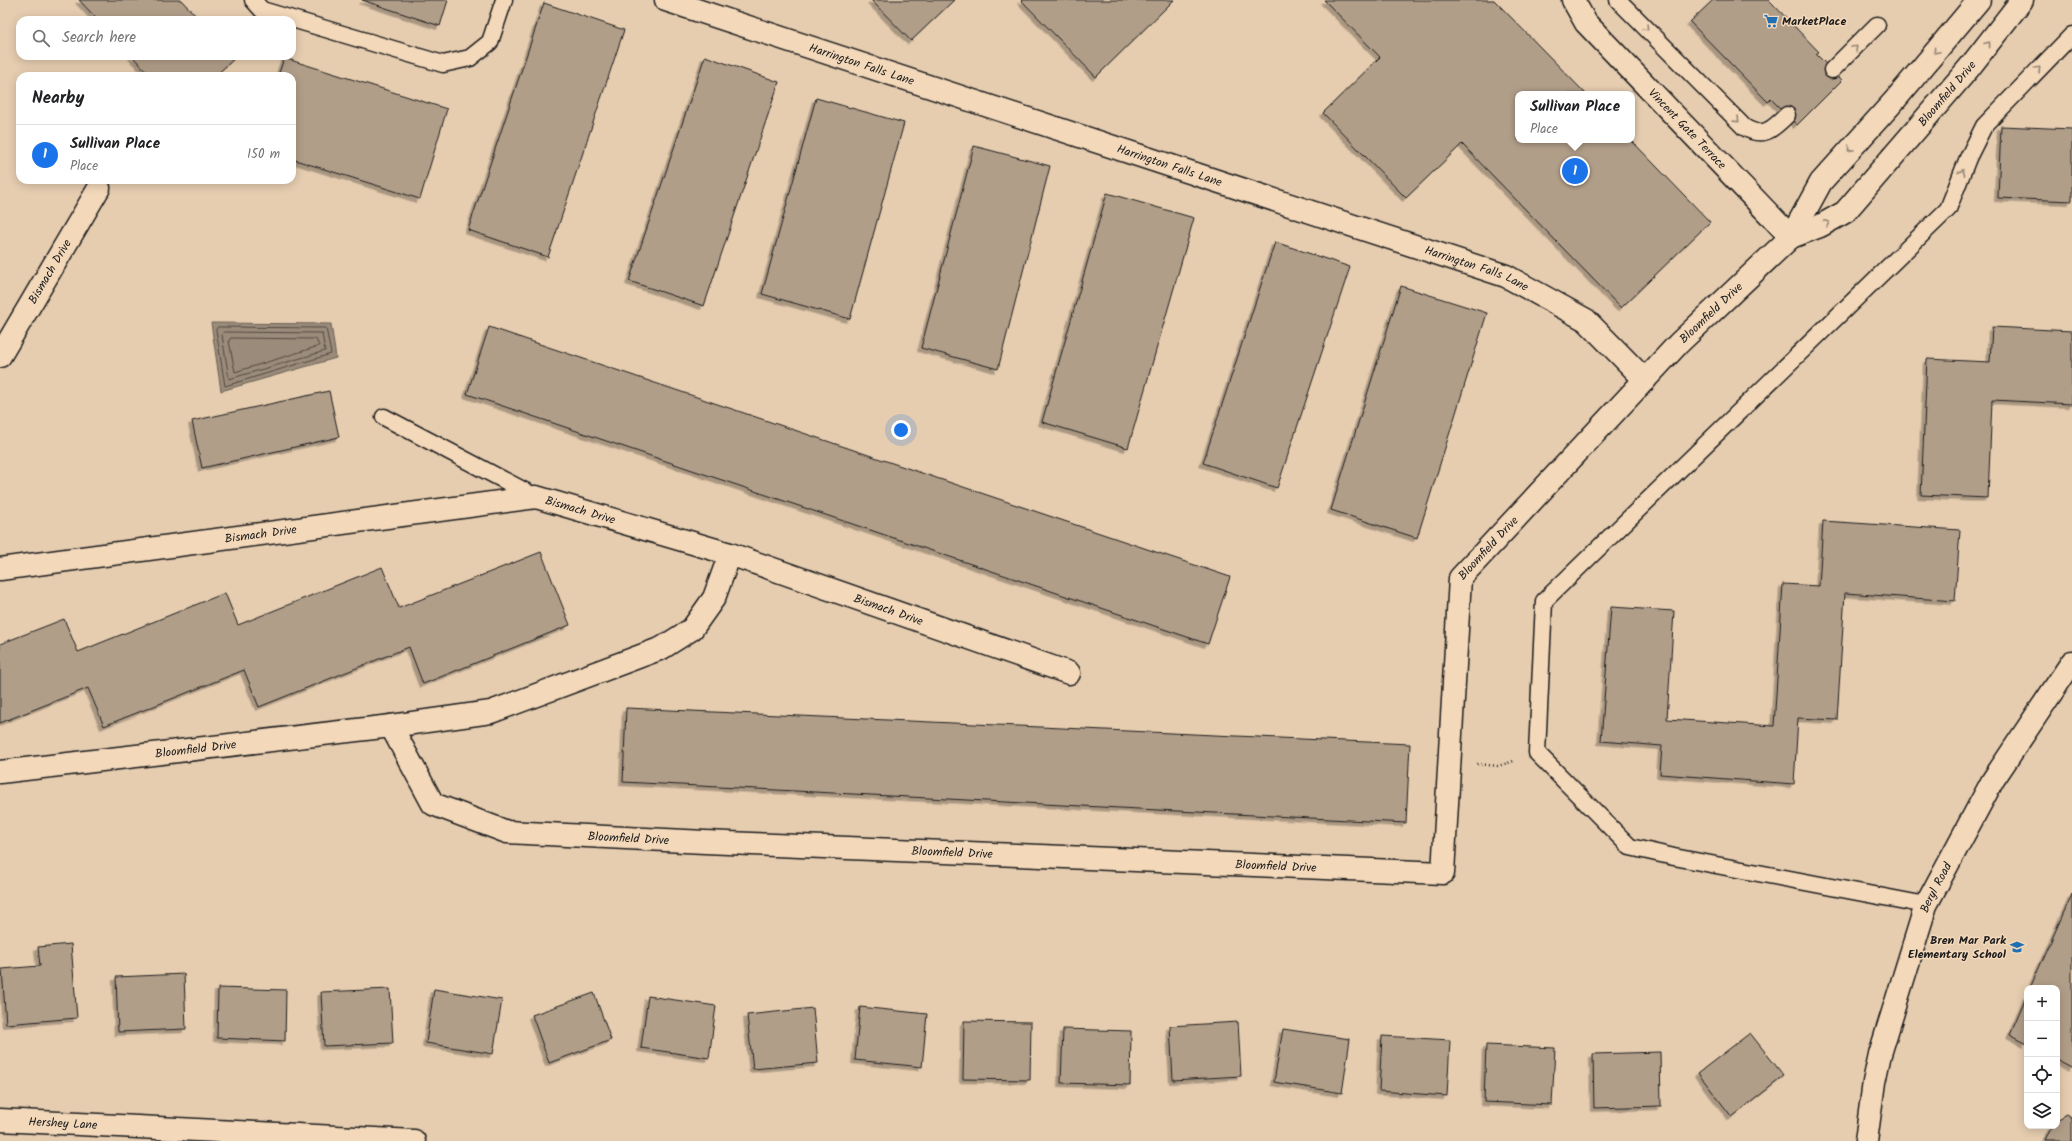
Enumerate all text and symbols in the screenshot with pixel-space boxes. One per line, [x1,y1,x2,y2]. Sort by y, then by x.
place label: MarketPlace [1782,12,1846,31]
supermarket icon: MarketPlace [1763,13,1779,29]
search box [16,16,296,60]
one-way arrow [1641,23,1649,31]
text: Search here [62,26,136,50]
icon: search [30,27,52,49]
street label: Harrington Falls Lane [806,39,917,91]
one-way arrow [1983,41,1991,48]
one-way arrow [1850,45,1858,53]
one-way arrow [1933,47,1940,54]
street label: Bloomfield Drive [1914,56,1982,131]
one-way arrow [2034,66,2041,74]
street label: Vincent Gate Terrace [1643,84,1731,175]
text: Nearby [32,85,84,112]
popup [1515,91,1635,143]
text: Sullivan Place [1530,95,1620,119]
one-way arrow [1732,115,1740,123]
text: Place [1530,119,1558,140]
text: Sullivan Place [70,132,160,156]
street label: Harrington Falls Lane [1114,140,1225,192]
text: 1 [43,144,47,165]
text: 150 m [247,144,280,165]
one-way arrow [1847,144,1854,152]
text: Place [70,156,98,177]
pin: 1 [1562,156,1588,186]
one-way arrow [1957,169,1965,177]
one-way arrow [1822,220,1830,228]
street label: Bismach Drive [24,235,77,308]
street label: Harrington Falls Lane [1422,241,1532,297]
street label: Bloomfield Drive [1675,278,1748,348]
your location [891,420,911,440]
street label: Bismach Drive [543,491,618,530]
street label: Bloomfield Drive [1454,511,1524,585]
street label: Bismach Drive [224,520,299,549]
street label: Bismach Drive [851,589,926,631]
street label: Bloomfield Drive [154,735,238,764]
street label: Bloomfield Drive [587,827,670,850]
street label: Bloomfield Drive [911,842,994,864]
street label: Bloomfield Drive [1235,855,1318,878]
street label: Beryl Road [1915,858,1958,915]
place label: Bren Mar Park Elementary School [1908,931,2007,964]
school or university icon: Bren Mar Park Elementary School [2009,939,2025,955]
map controls [2024,985,2060,1129]
button: + [2024,985,2060,1021]
button: − [2024,1021,2060,1057]
button: locate [2024,1057,2060,1093]
button: layers [2024,1093,2060,1129]
street label: Hershey Lane [28,1112,98,1135]

